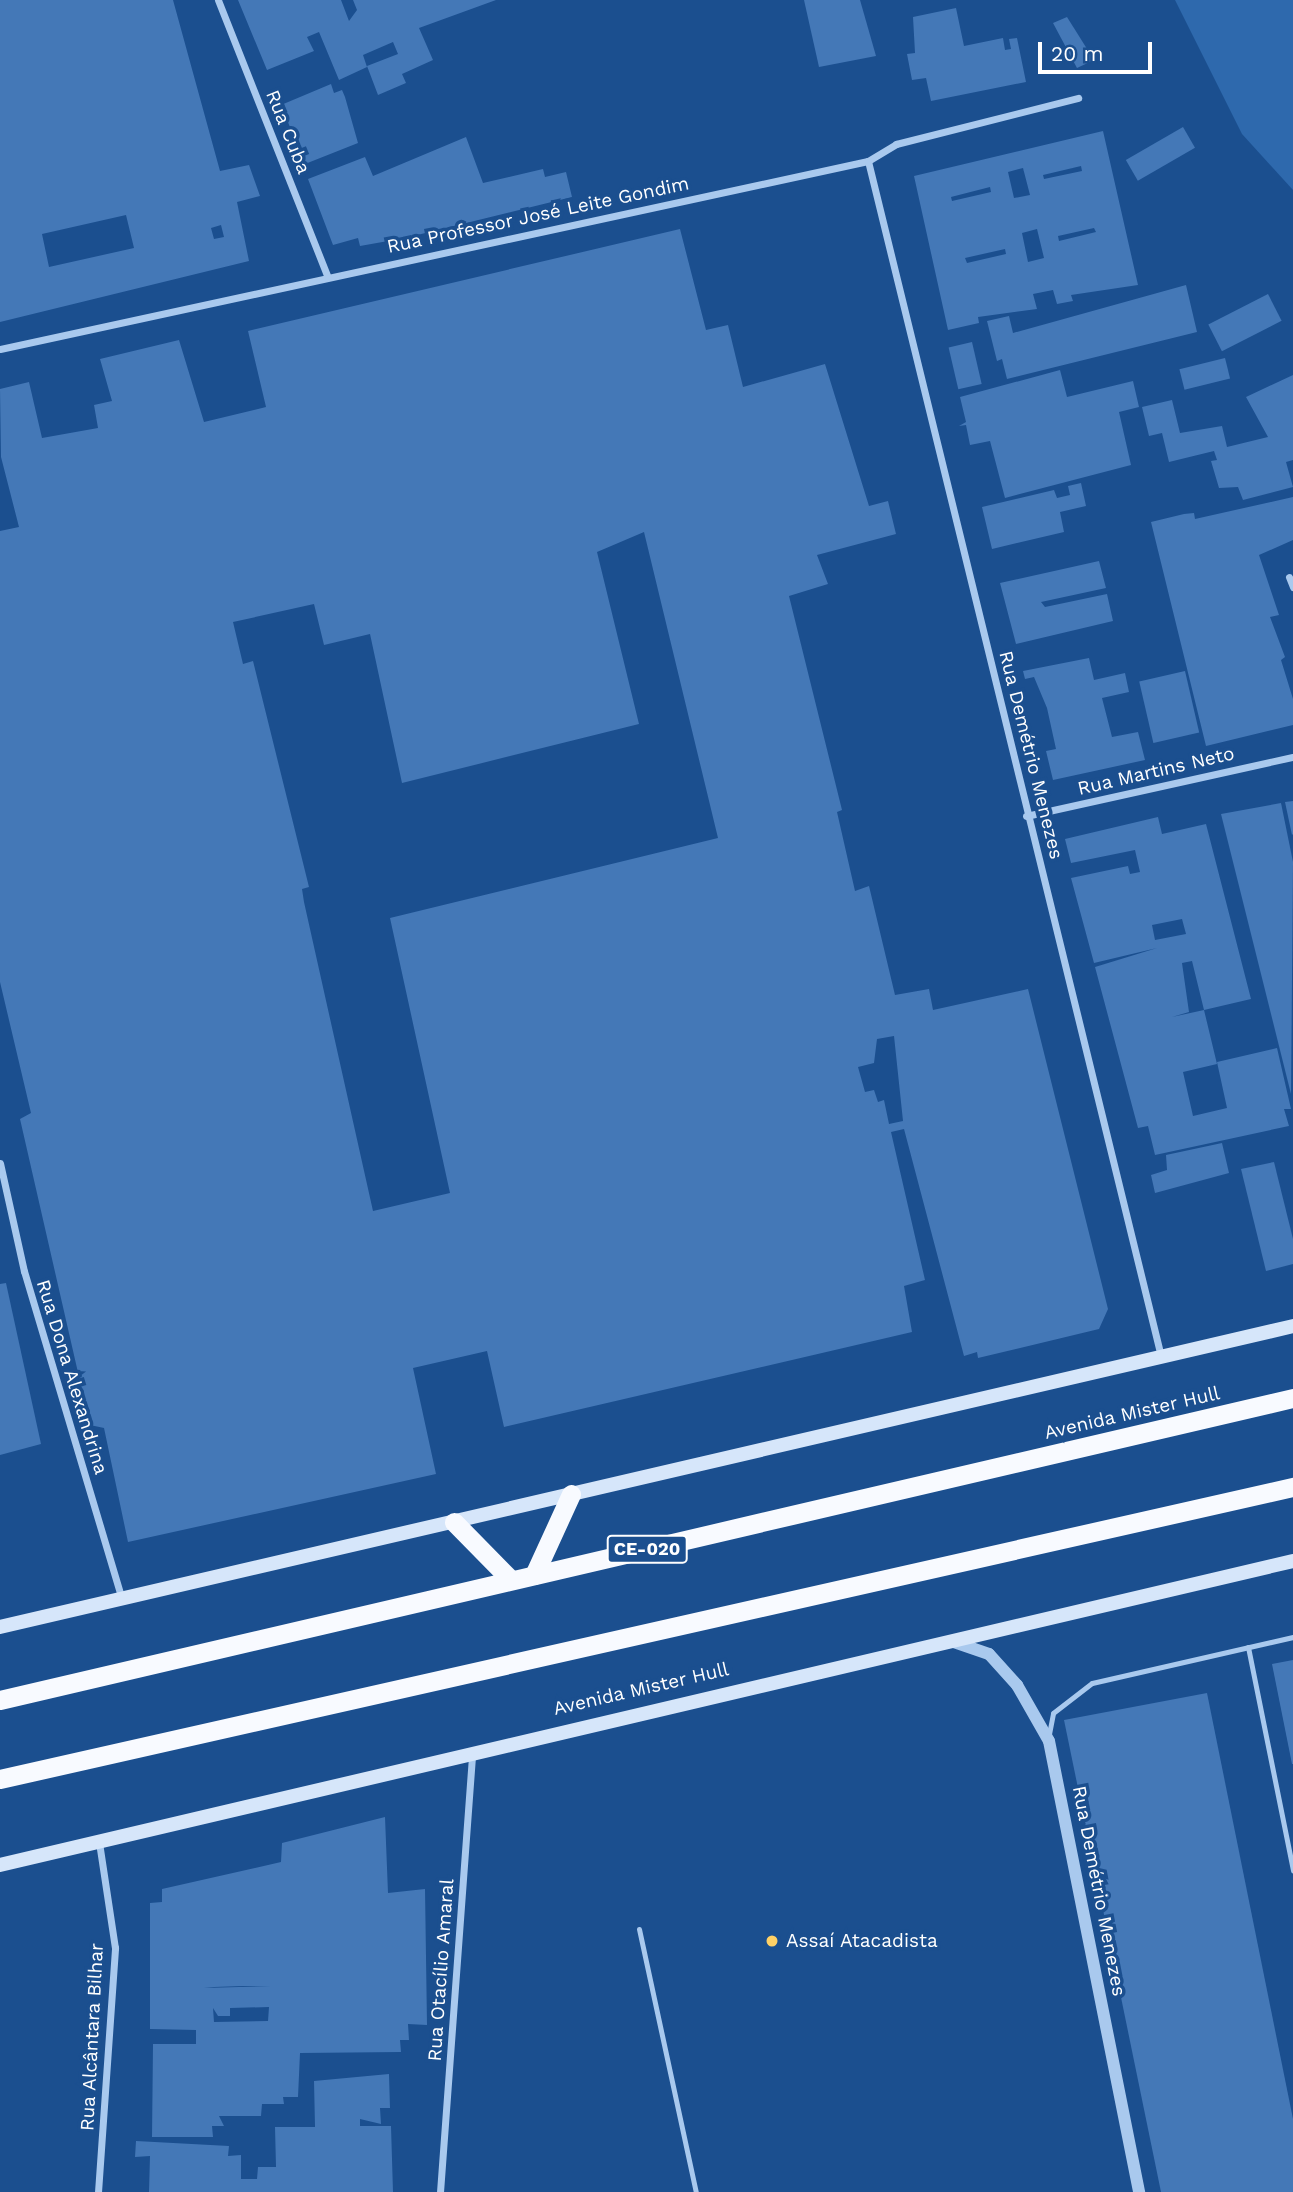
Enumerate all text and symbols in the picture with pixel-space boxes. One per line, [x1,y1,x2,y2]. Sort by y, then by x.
scale bar [1041,28,1155,72]
text: 20 m [1051,41,1103,66]
street label: Rua Cuba [261,87,315,177]
street label: Rua Professor José Leite Gondim [384,172,692,258]
street label: Rua Demétrio Menezes [994,648,1068,862]
street label: Rua Martins Neto [1075,742,1237,800]
street label: Rua Dona Alexandrina [31,1276,113,1478]
street label: Avenida Mister Hull [1042,1382,1222,1444]
road number: CE-020 [605,1534,689,1564]
street label: Avenida Mister Hull [551,1658,731,1720]
street label: Rua Demétrio Menezes [1067,1784,1131,1998]
street label: Rua Otacílio Amaral [423,1877,459,2063]
place label: Assaí Atacadista [786,1930,938,1952]
marker: Assaí Atacadista [764,1933,780,1949]
street label: Rua Alcântara Bilhar [76,1942,108,2132]

